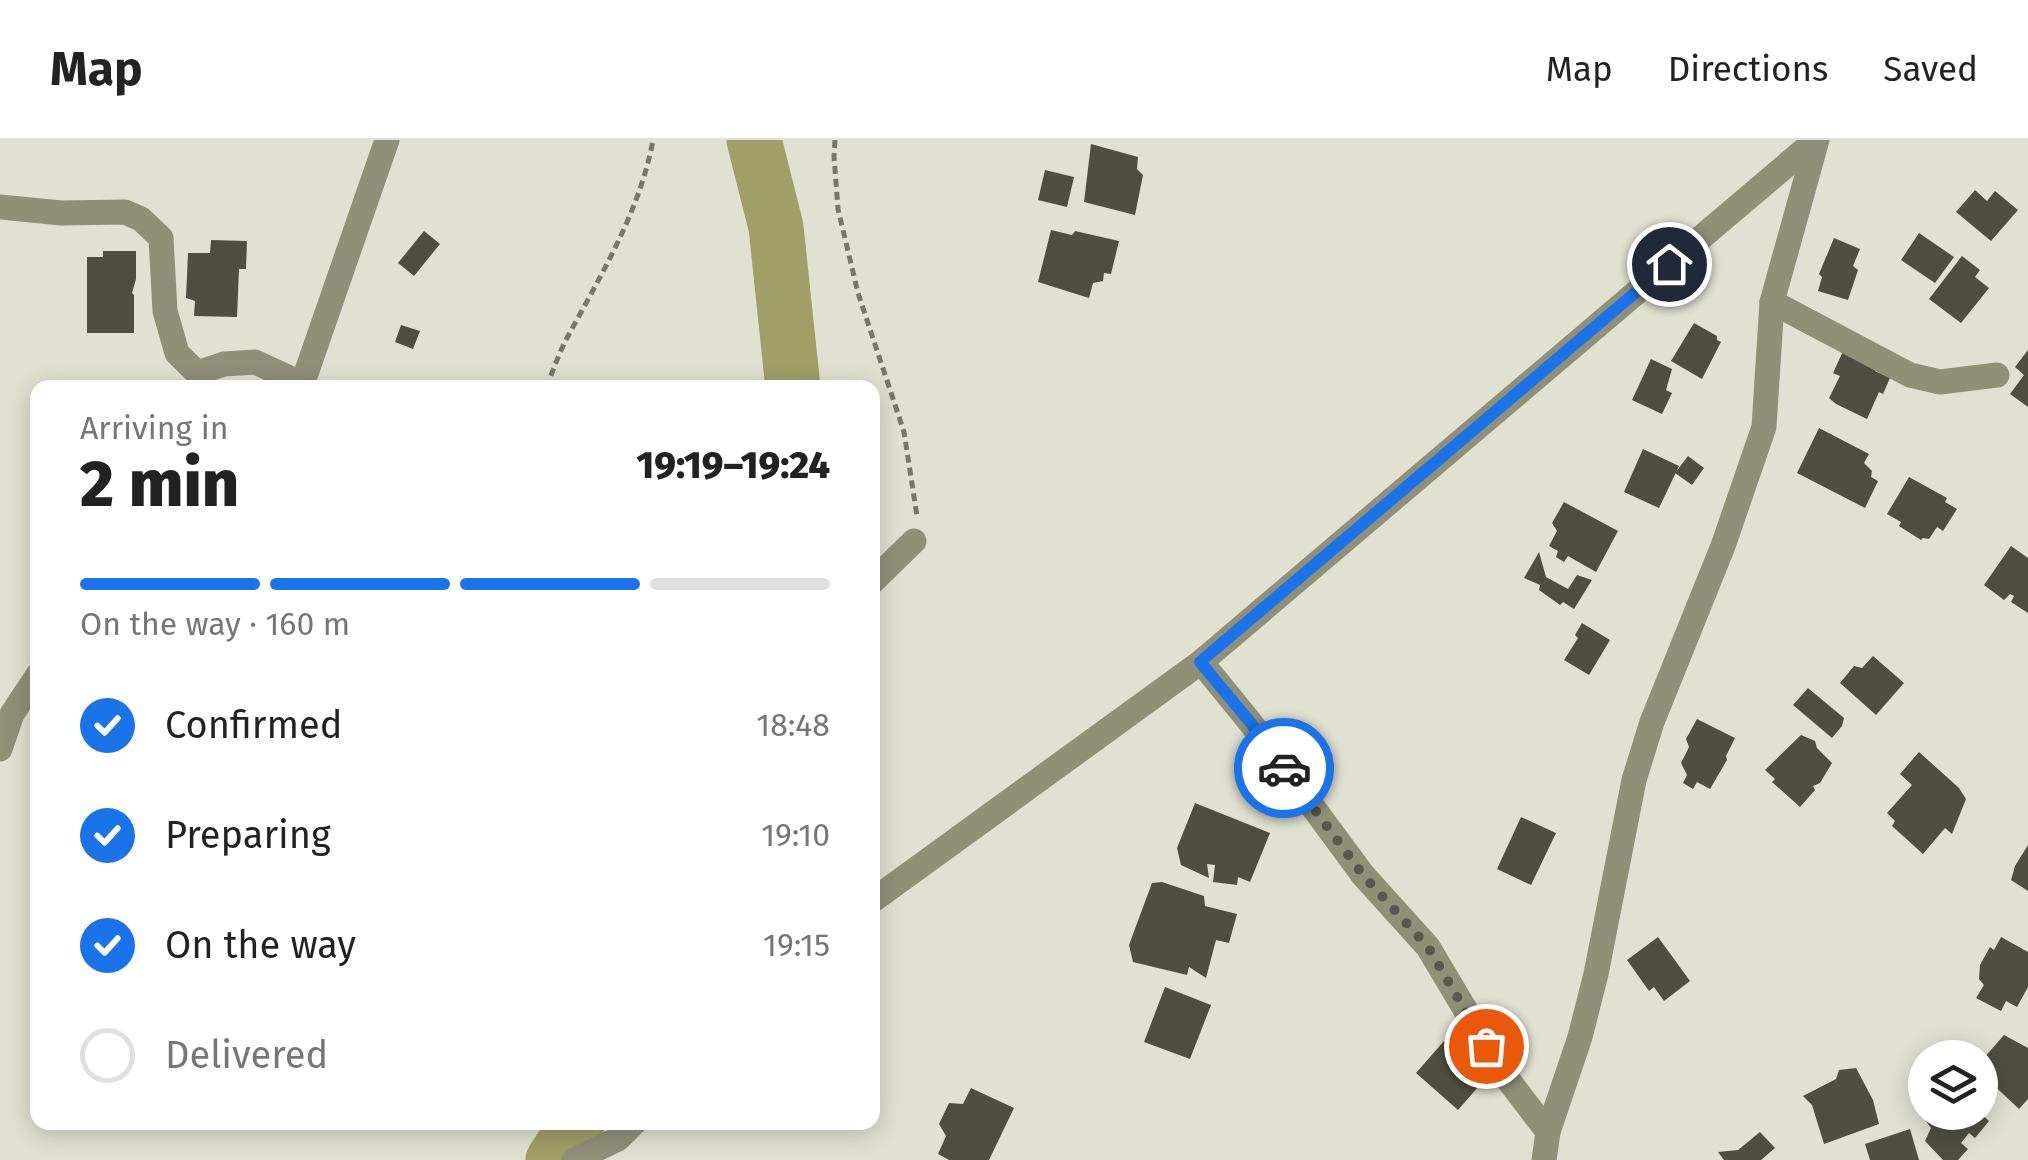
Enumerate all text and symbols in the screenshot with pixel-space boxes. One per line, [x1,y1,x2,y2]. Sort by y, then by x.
text: Map [50,40,143,98]
text: Map [1546,48,1613,90]
text: Directions [1668,48,1828,90]
text: Saved [1883,48,1978,90]
pin [1627,222,1712,307]
icon: home [1642,237,1697,292]
text: Arriving in [80,409,228,447]
text: 19:19–19:24 [636,442,830,488]
text: 2 min [80,445,239,523]
text: On the way · 160 m [80,605,350,643]
icon: check [80,698,135,753]
text: Confirmed [165,702,343,748]
text: 18:48 [756,706,830,744]
courier [1234,718,1334,818]
icon: car [1257,741,1312,796]
icon: check [80,808,135,863]
text: Preparing [165,812,331,858]
text: 19:10 [761,816,830,854]
icon: check [80,918,135,973]
text: On the way [165,922,356,968]
text: 19:15 [763,926,830,964]
pin [1444,1004,1529,1089]
icon: bag [1459,1019,1514,1074]
text: Delivered [165,1032,328,1078]
map controls [1908,1040,1998,1130]
button: layers [1908,1040,1998,1130]

